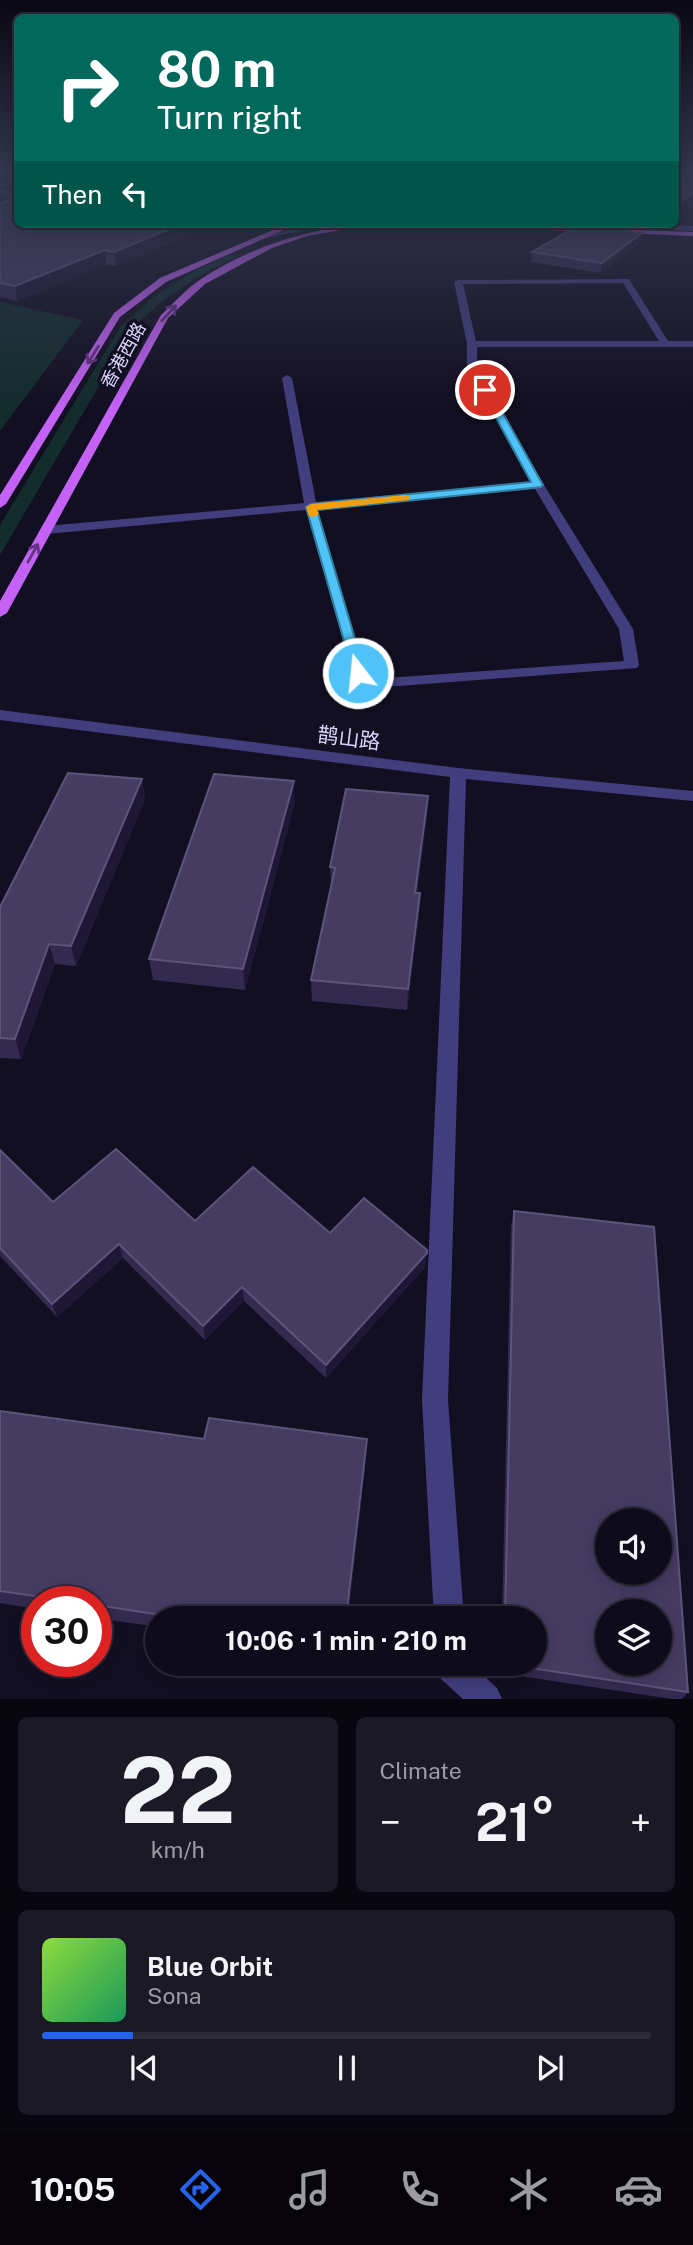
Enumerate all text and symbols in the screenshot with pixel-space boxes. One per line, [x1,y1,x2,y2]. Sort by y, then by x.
text: 80 m [157,40,276,98]
icon: right [42,42,133,133]
text: Turn right [157,99,302,136]
icon: left [116,175,154,213]
text: Then [42,179,102,210]
one-way arrow [161,305,178,322]
street label: 香港西路 [96,318,150,392]
one-way arrow [85,344,99,364]
pin [455,360,515,420]
icon: arrive [466,371,504,409]
one-way arrow [27,543,40,564]
position arrow [321,636,395,710]
street label: 鹊山路 [316,722,382,754]
map controls [595,1508,672,1676]
button: sound [595,1508,672,1585]
speed limit sign: 30 [21,1586,112,1677]
button: layers [595,1599,672,1676]
text: 10:06 · 1 min · 210 m [225,1625,467,1656]
text: 22 [120,1737,236,1843]
text: Climate [380,1757,462,1784]
text: 21° [475,1792,555,1853]
text: − [380,1800,401,1845]
text: + [630,1800,651,1845]
text: km/h [151,1836,205,1863]
text: Blue Orbit [147,1951,273,1982]
text: Sona [147,1982,201,2009]
icon: previous [125,2049,163,2087]
icon: pause [328,2049,366,2087]
icon: next [531,2049,569,2087]
icon: directions [176,2165,225,2214]
icon: music [285,2165,334,2214]
icon: phone [395,2165,444,2214]
icon: climate [504,2165,553,2214]
icon: car [614,2165,663,2214]
text: 10:05 [30,2171,115,2208]

